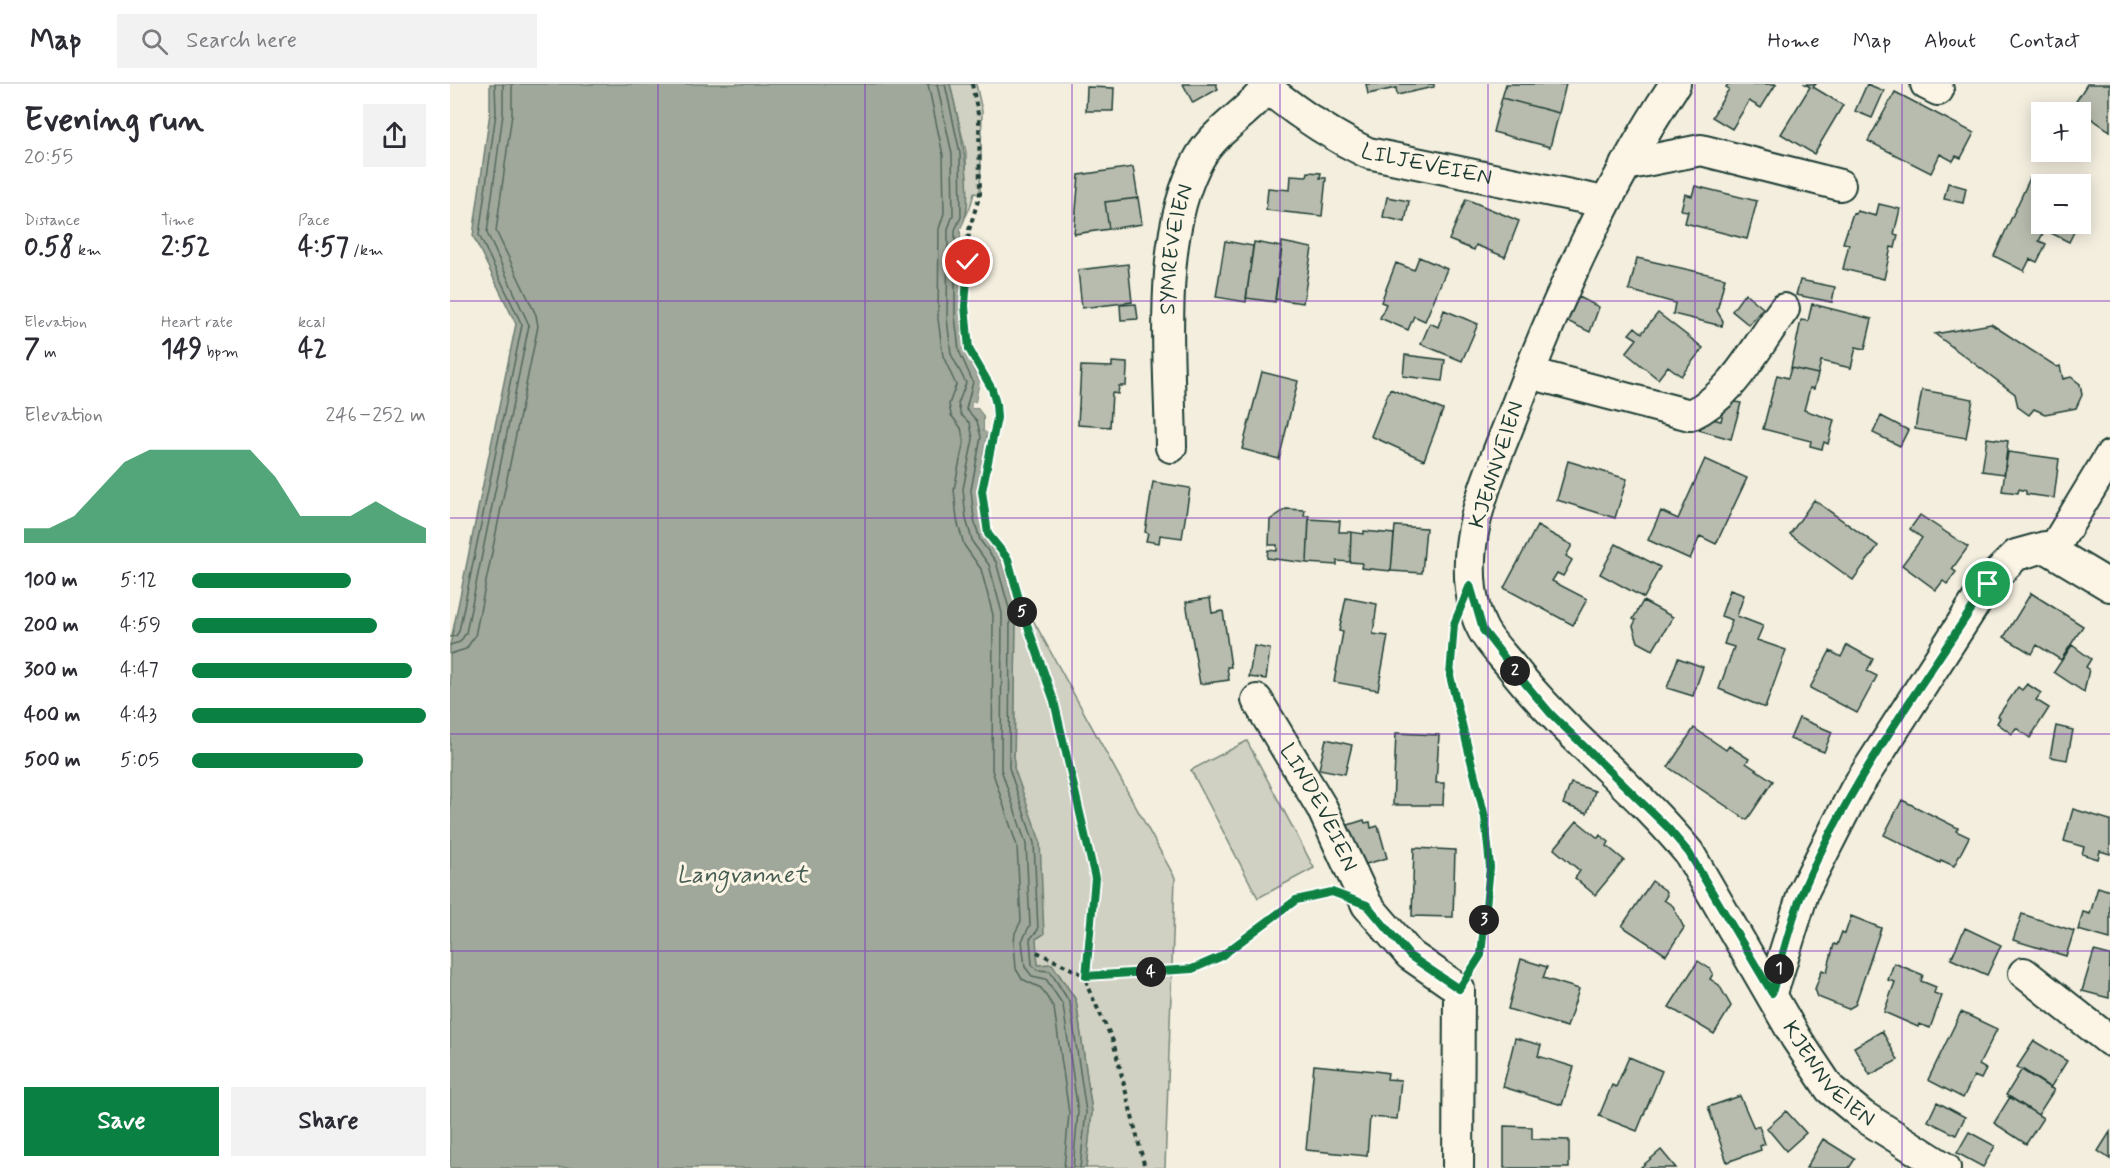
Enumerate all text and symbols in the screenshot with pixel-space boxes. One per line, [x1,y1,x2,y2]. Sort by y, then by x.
search box [117,14,537,68]
text: Map [30,23,81,60]
icon: search [138,25,171,58]
text: Search here [186,27,297,55]
text: Home [1768,27,1820,55]
text: Map [1853,27,1891,55]
text: About [1924,27,1976,55]
text: Contact [2009,27,2080,55]
text: Evening run [24,99,204,143]
map controls [2031,102,2091,234]
button: + [2031,102,2091,162]
button: share [363,104,426,167]
street label: LILJEVEIEN [1356,137,1494,192]
text: 20:55 [24,144,73,171]
button: − [2031,174,2091,234]
street label: SYMREVEIEN [1154,181,1200,315]
text: Distance [24,210,80,231]
text: Time [161,210,195,231]
text: Pace [298,210,330,231]
text: 0.58 [24,231,74,265]
text: 2:52 [161,231,210,265]
text: 4:57 [298,231,349,265]
pin [942,236,993,287]
text: km [74,240,101,261]
text: /km [349,240,383,261]
icon: check [951,245,984,278]
text: Elevation [24,312,87,333]
text: Heart rate [161,312,233,333]
text: kcal [298,312,325,333]
text: 7 [24,333,40,367]
text: 149 [161,333,202,367]
text: 42 [298,333,327,367]
text: m [40,342,57,363]
text: bpm [202,342,239,363]
street label: KJENNVEIEN [1463,398,1531,532]
text: Elevation [24,402,103,429]
text: 246–252 m [326,402,426,429]
pin [1962,558,2013,609]
text: 100 m [24,567,78,594]
text: 5:12 [120,567,157,594]
icon: arrive [1971,567,2004,600]
pin: 5 [1007,597,1037,627]
text: 5 [1017,601,1027,622]
text: 200 m [24,612,79,639]
text: 4:59 [120,612,161,639]
pin: 2 [1500,656,1530,686]
text: 300 m [24,657,78,684]
text: 4:47 [120,657,159,684]
text: 2 [1511,660,1519,681]
text: 400 m [24,702,80,729]
text: 4:43 [120,702,157,729]
street label: LINDEVEIEN [1273,739,1363,876]
text: 500 m [24,747,81,774]
text: 5:05 [120,747,159,774]
water label: Langvannet [676,860,809,893]
pin: 3 [1469,905,1499,935]
text: 3 [1480,909,1488,930]
pin: 1 [1764,954,1794,984]
pin: 4 [1136,957,1166,987]
text: 1 [1775,958,1783,979]
text: 4 [1146,961,1156,982]
street label: KJENNVEIEN [1775,1016,1880,1134]
button: Save [24,1087,219,1156]
button: Share [231,1087,426,1156]

